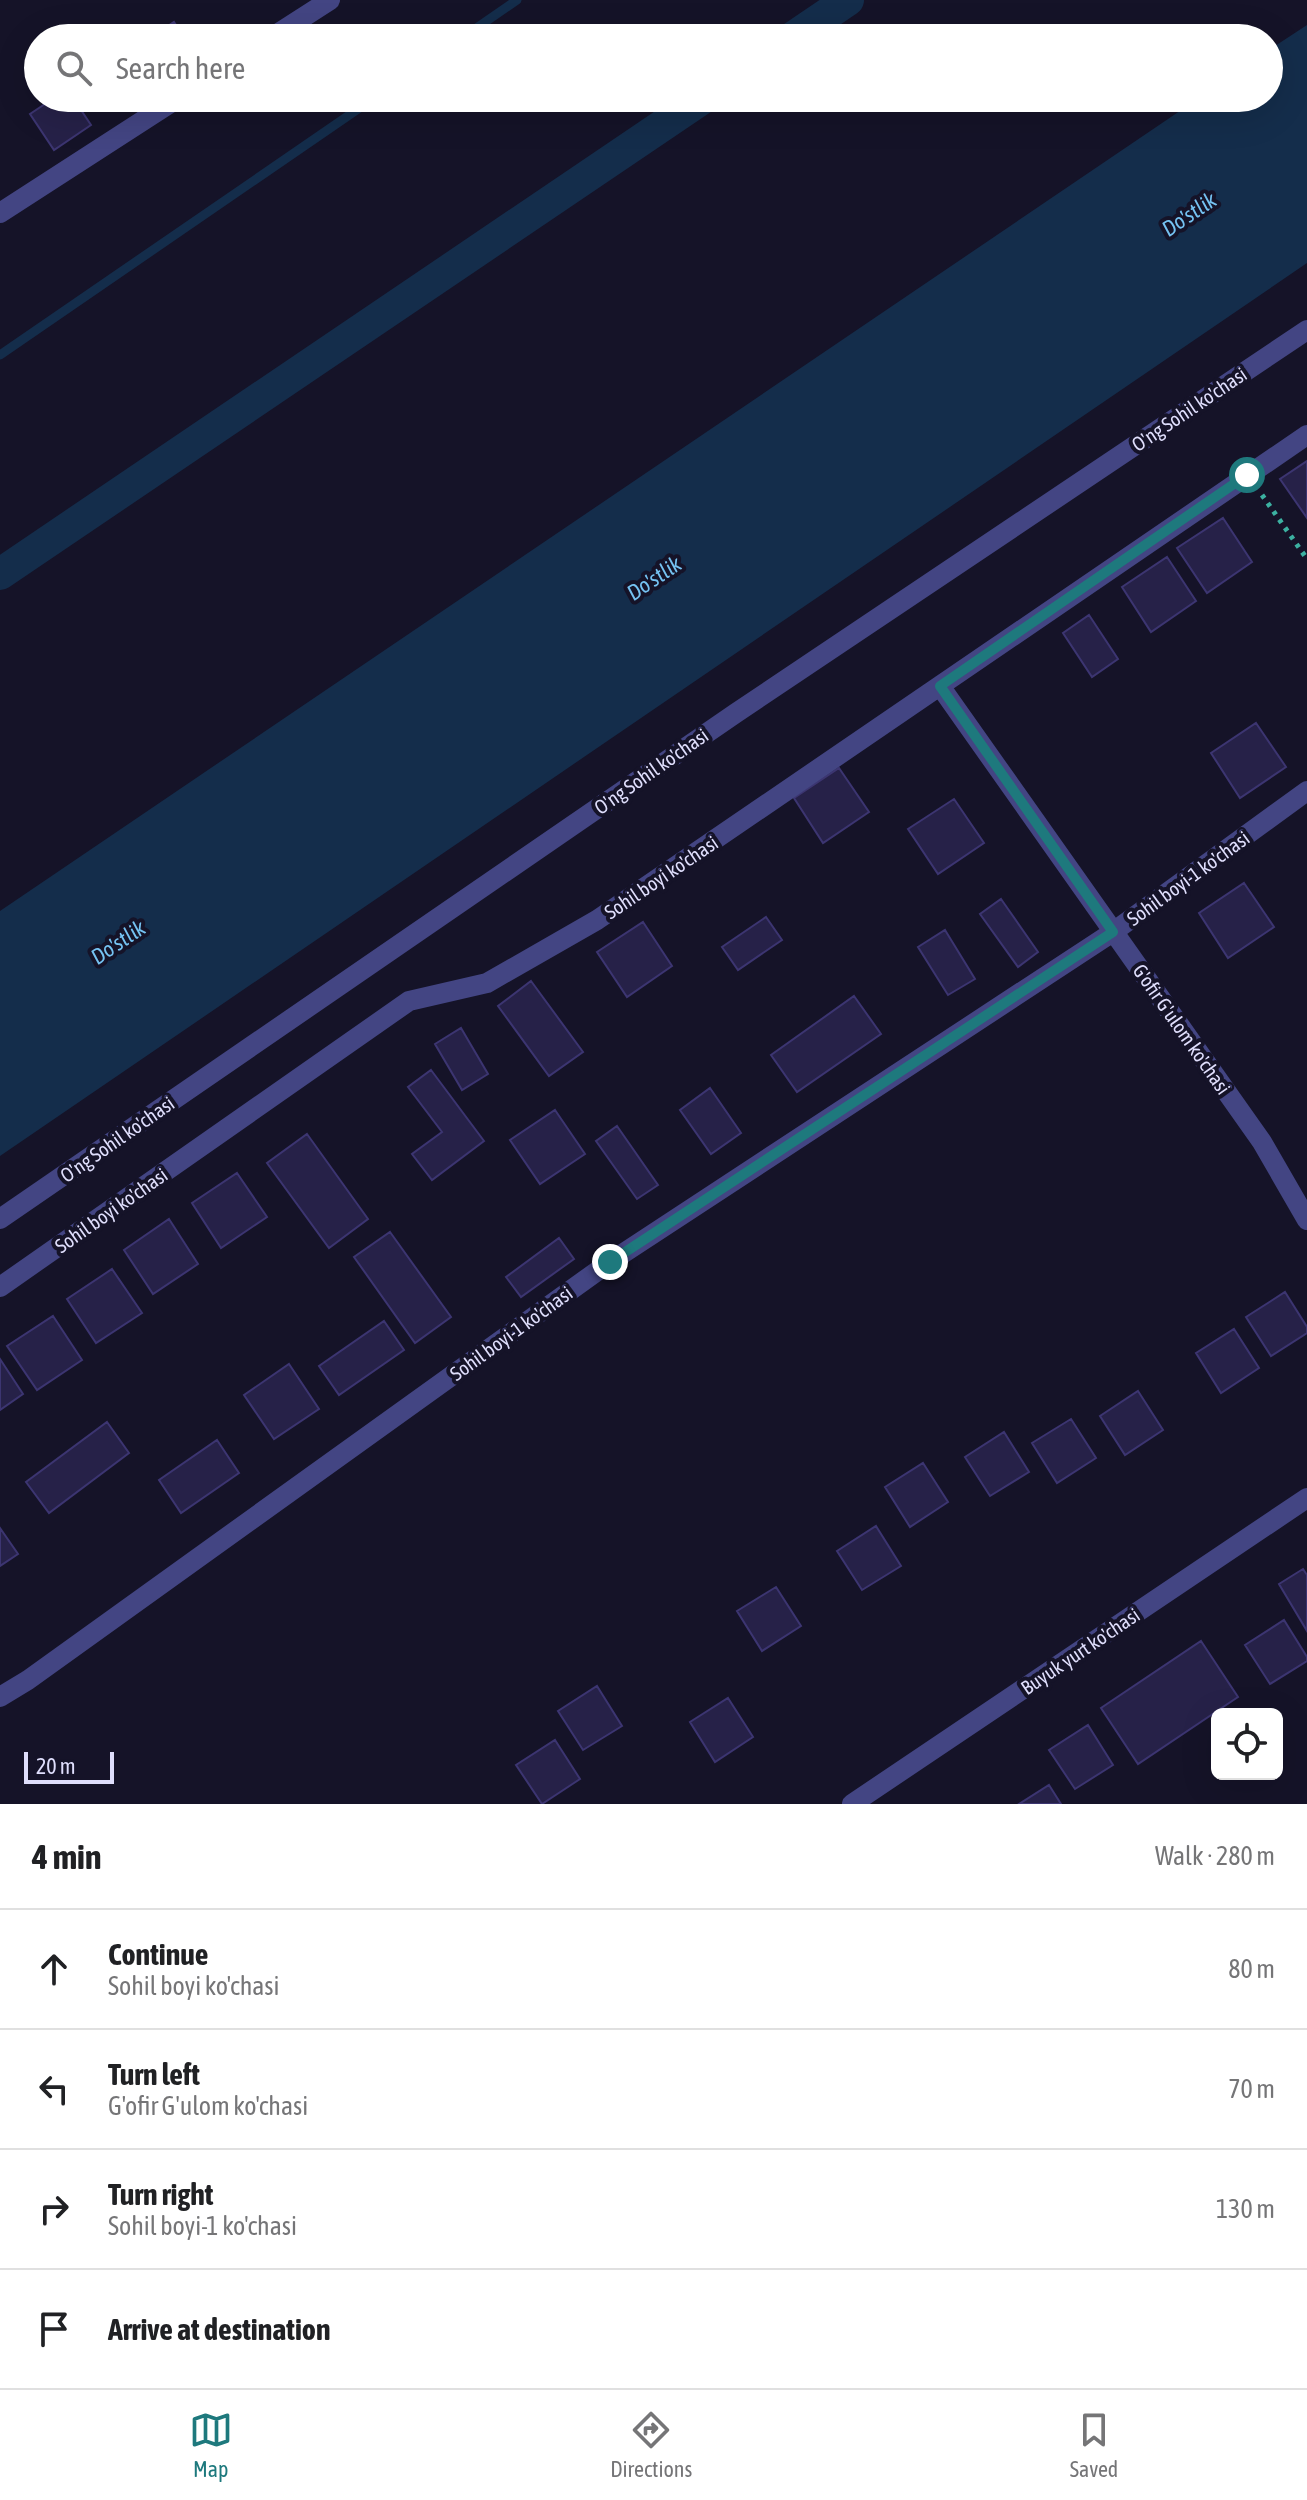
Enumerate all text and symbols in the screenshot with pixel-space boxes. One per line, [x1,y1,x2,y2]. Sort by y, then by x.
search box [24,24,1283,112]
icon: search [52,46,96,90]
text: Search here [116,51,245,85]
water label: Do'stlik [1157,186,1221,242]
street label: O'ng Sohil ko'chasi [1127,362,1251,456]
route start [1229,457,1265,493]
water label: Do'stlik [622,550,686,606]
street label: O'ng Sohil ko'chasi [590,723,712,819]
street label: Sohil boyi-1 ko'chasi [1122,826,1254,930]
street label: Sohil boyi ko'chasi [600,831,722,923]
water label: Do'stlik [86,914,150,970]
street label: G'ofir G'ulom ko'chasi [1128,959,1236,1099]
street label: O'ng Sohil ko'chasi [56,1091,178,1187]
street label: Sohil boyi ko'chasi [50,1163,172,1257]
route end [592,1244,628,1280]
street label: Sohil boyi-1 ko'chasi [445,1281,577,1385]
street label: Buyuk yurt ko'chasi [1016,1603,1144,1699]
map controls [1211,1708,1283,1780]
button: locate [1211,1708,1283,1780]
scale bar [24,1748,114,1784]
text: 20 m [36,1753,76,1779]
text: 4 min [32,1837,101,1876]
text: Walk · 280 m [1155,1841,1275,1871]
text: Continue [108,1937,208,1971]
icon: ahead [32,1947,76,1991]
text: 80 m [1228,1954,1275,1984]
text: Sohil boyi ko'chasi [108,1971,280,2001]
text: Turn left [108,2057,200,2091]
icon: left [32,2067,76,2111]
text: 70 m [1228,2074,1275,2104]
text: G'ofir G'ulom ko'chasi [108,2091,308,2121]
text: Turn right [108,2177,214,2211]
icon: right [32,2187,76,2231]
text: 130 m [1216,2194,1275,2224]
text: Sohil boyi-1 ko'chasi [108,2211,297,2241]
icon: arrive [32,2307,76,2351]
text: Arrive at destination [108,2312,330,2346]
tab: Map [189,2408,233,2482]
tab: Directions [610,2408,692,2482]
tab: Saved [1070,2408,1118,2482]

